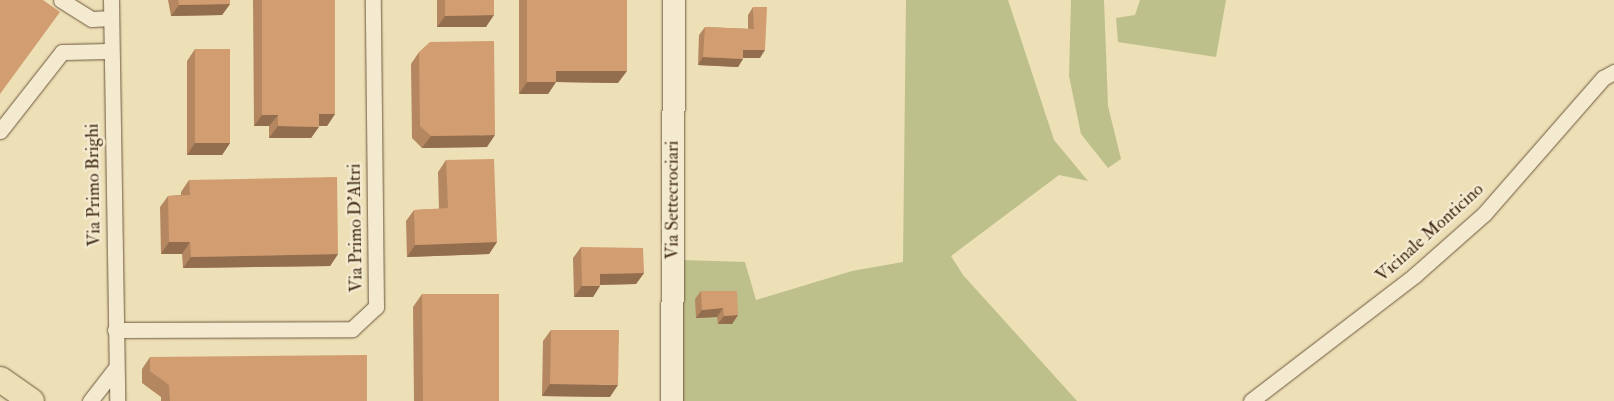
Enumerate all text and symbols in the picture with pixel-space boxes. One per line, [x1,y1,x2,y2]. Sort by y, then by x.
street label: Via Primo Brighi [82,123,106,247]
street label: Via Settecrociari [662,141,684,259]
street label: Via Primo D'Altri [344,163,368,293]
street label: Vicinale Monticino [1372,179,1488,287]

